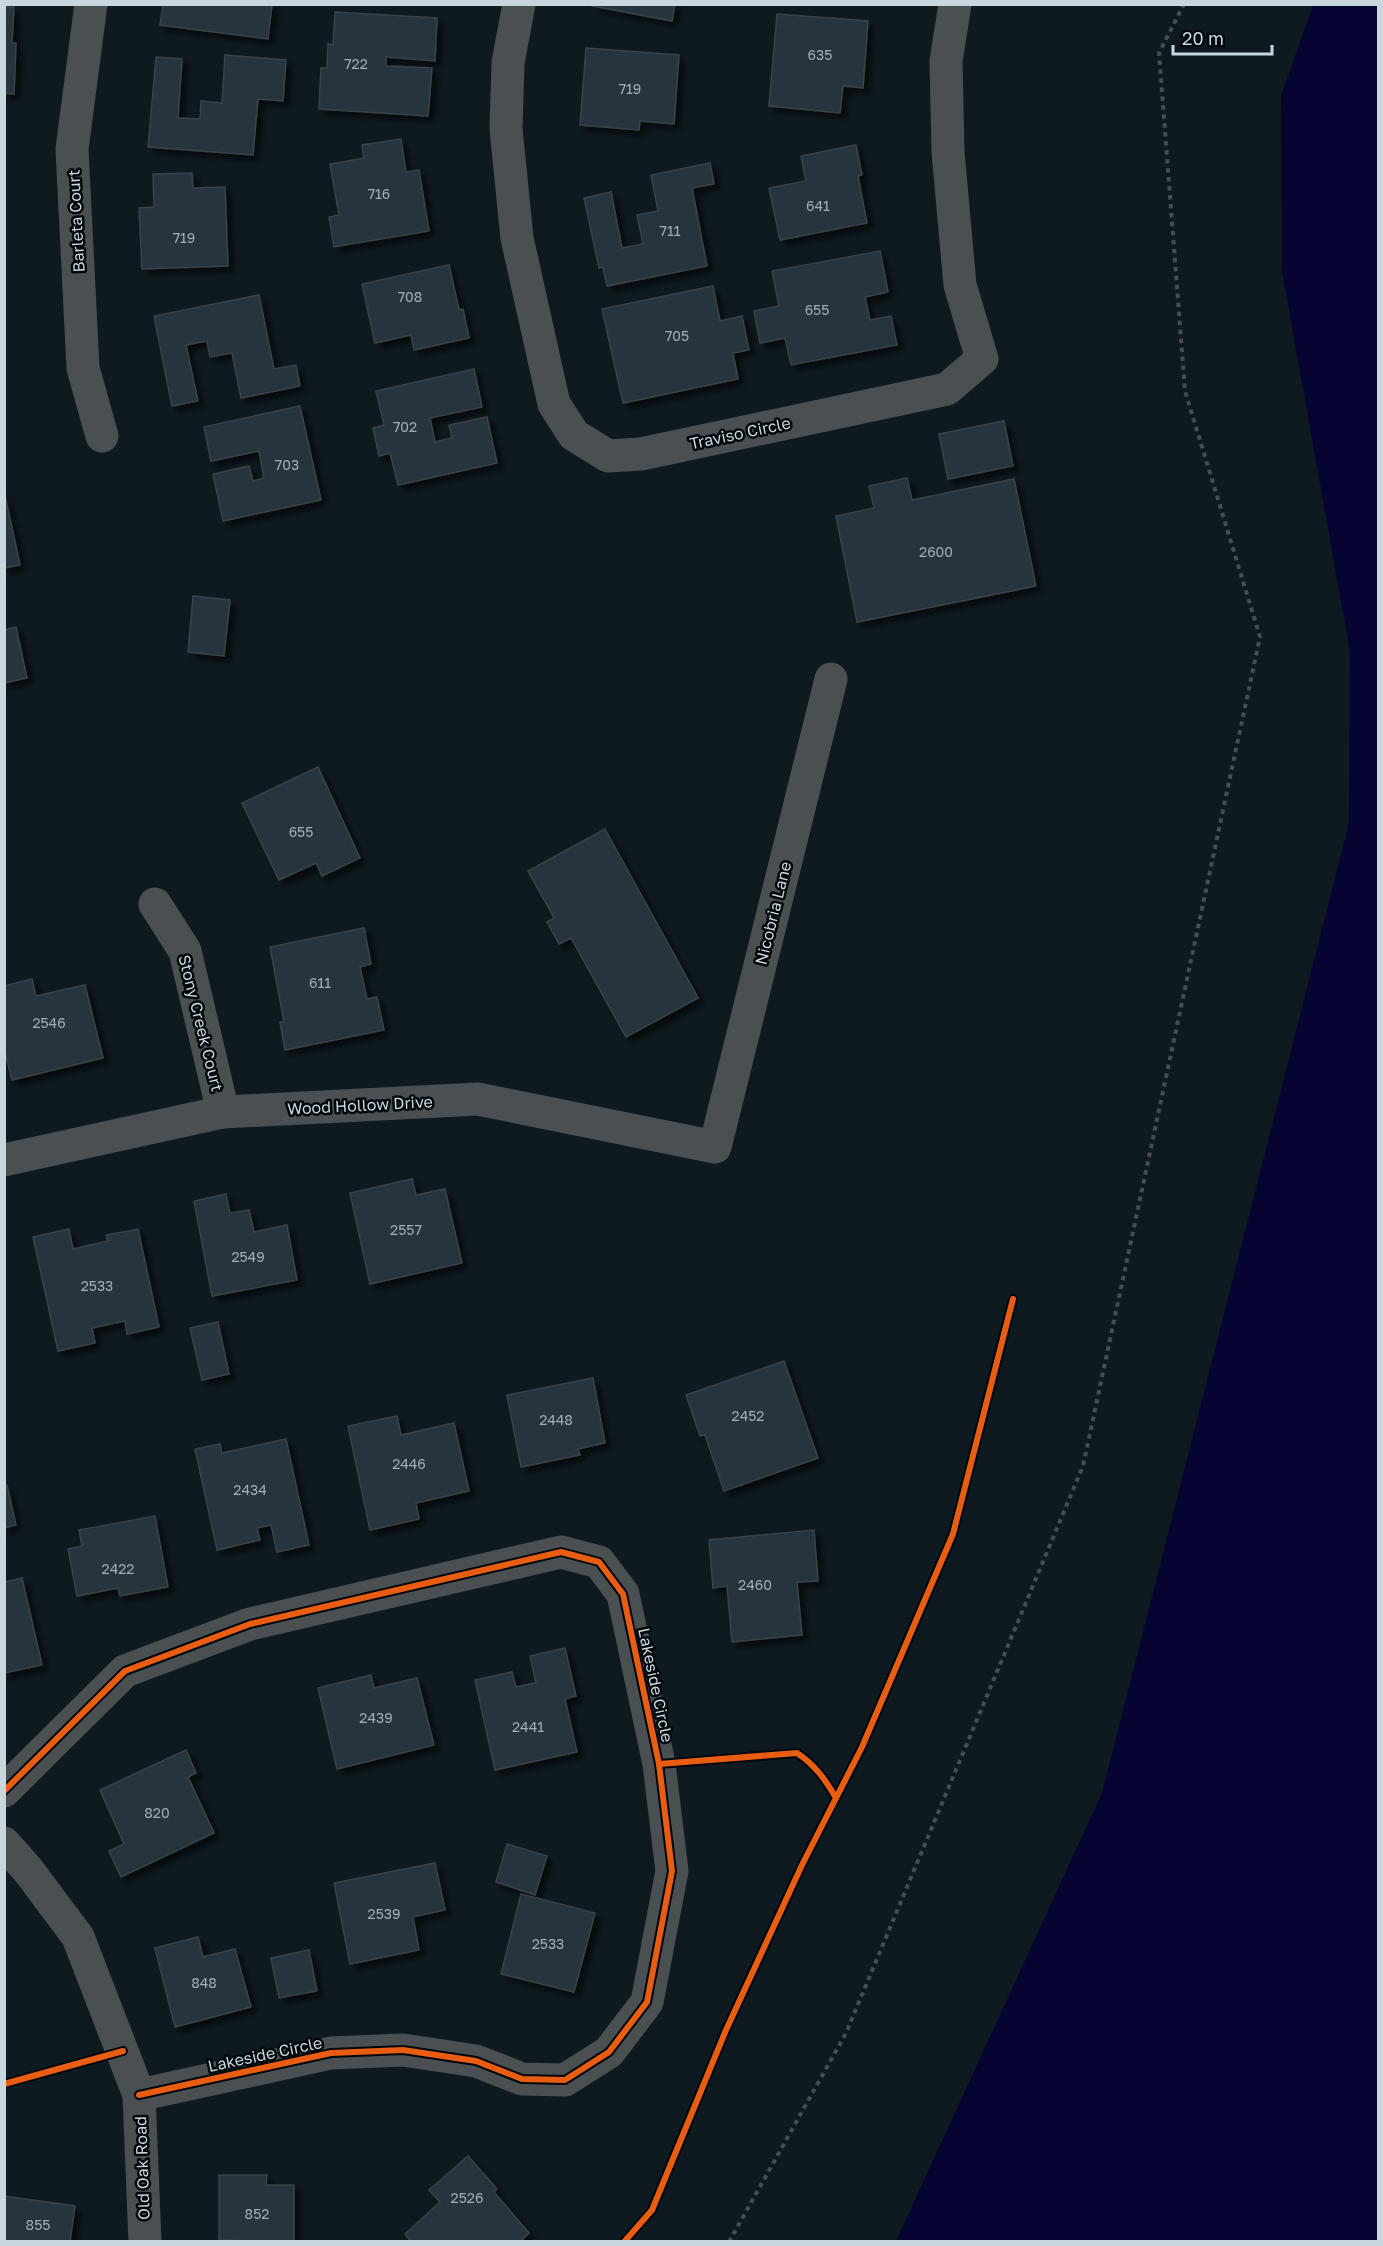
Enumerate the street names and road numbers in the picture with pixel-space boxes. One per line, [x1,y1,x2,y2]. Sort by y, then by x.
street label: Barleta Court [63,169,89,273]
street label: Traviso Circle [688,413,792,453]
street label: Nicobria Lane [751,859,795,967]
street label: Stony Creek Court [174,953,228,1093]
street label: Wood Hollow Drive [287,1091,433,1119]
street label: Lakeside Circle [634,1626,678,1744]
street label: Lakeside Circle [206,2032,324,2076]
street label: Old Oak Road [130,2116,154,2220]

